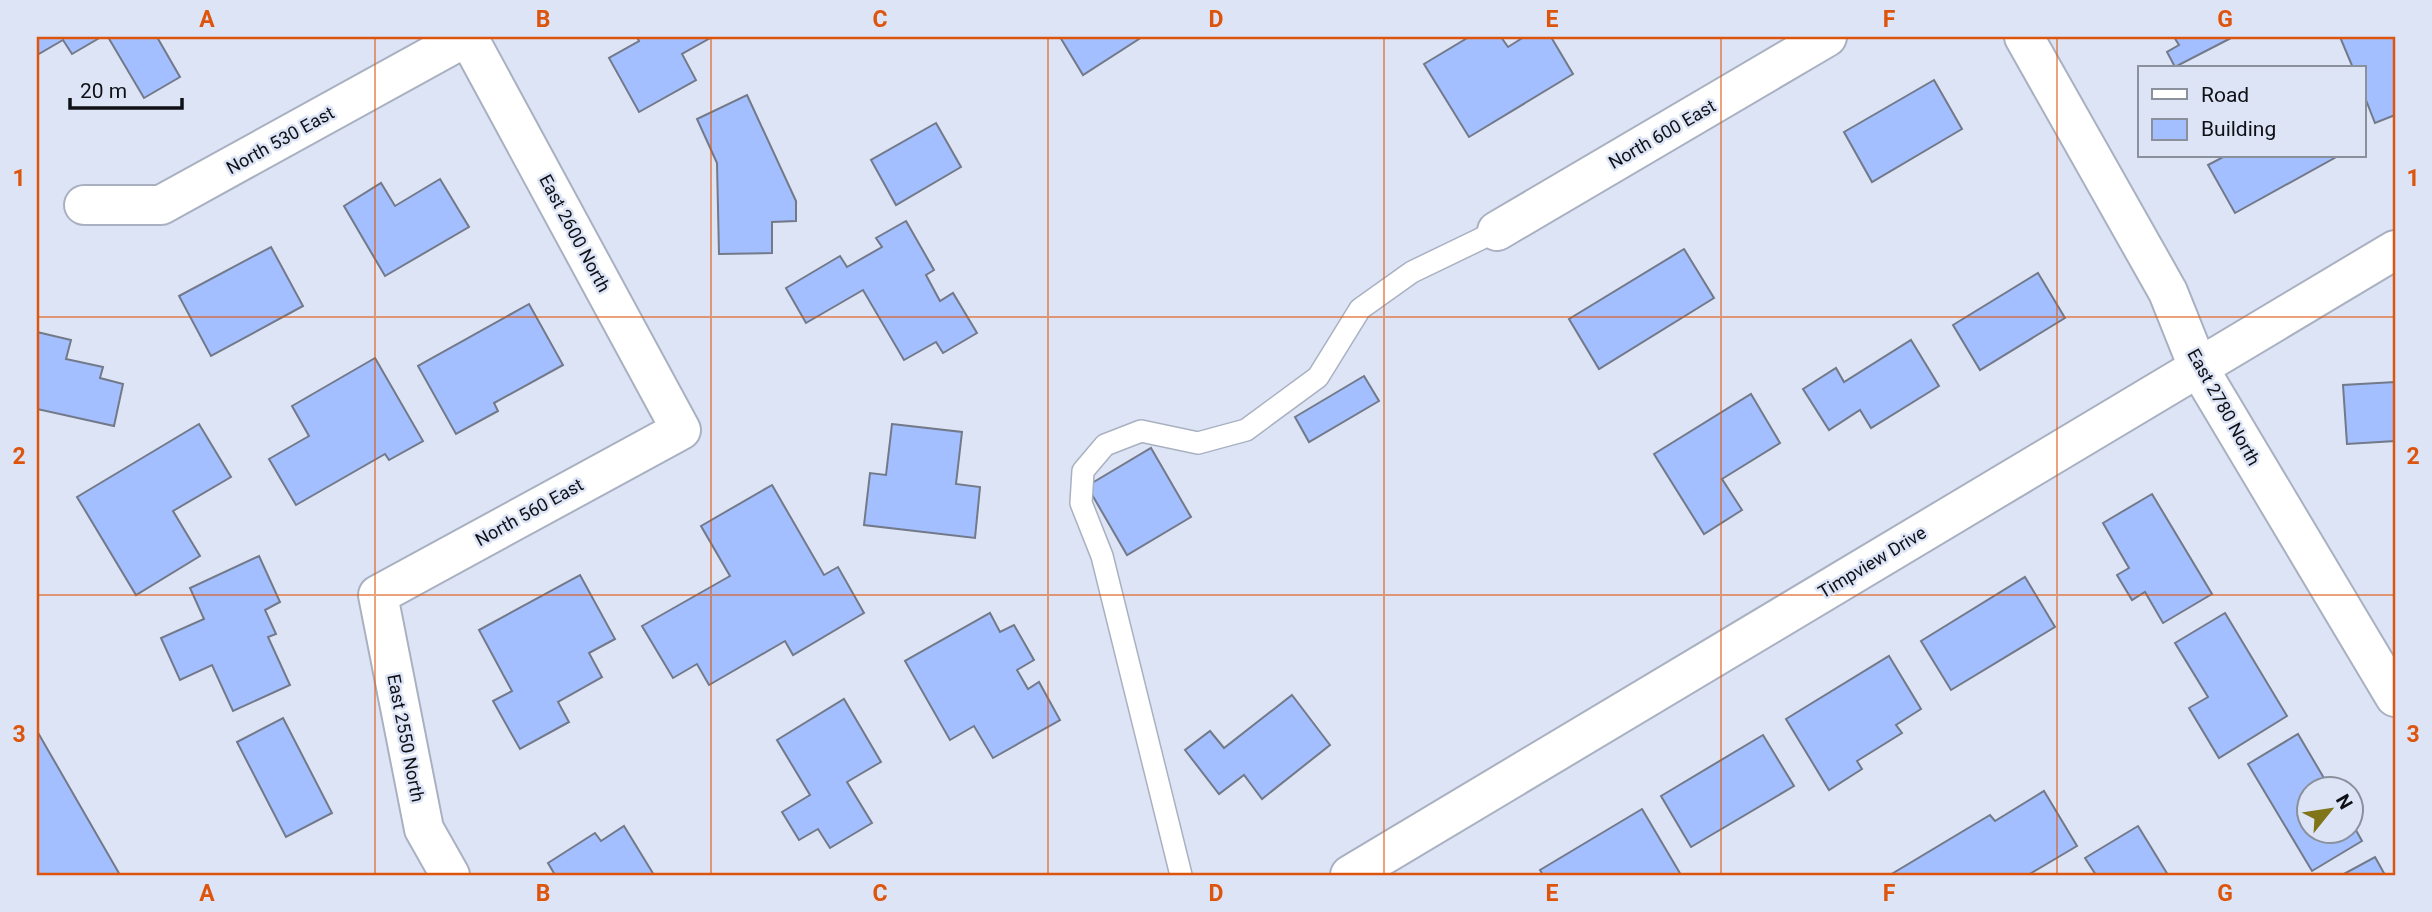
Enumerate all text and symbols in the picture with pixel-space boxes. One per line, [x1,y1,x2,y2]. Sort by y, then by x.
text: A [199,6,215,33]
text: B [536,6,550,33]
text: C [872,6,888,33]
text: D [1209,6,1223,33]
text: E [1546,6,1559,33]
text: F [1883,6,1896,33]
text: G [2217,6,2233,33]
scale bar [70,66,182,110]
legend [2138,66,2366,158]
text: 20 m [80,79,127,103]
text: Road [2201,83,2249,107]
street label: North 600 East [1605,95,1719,173]
street label: North 530 East [222,102,338,178]
text: Building [2201,117,2276,141]
text: 1 [12,165,26,192]
text: 1 [2406,165,2420,192]
street label: East 2600 North [535,171,615,295]
street label: East 2780 North [2183,345,2265,469]
text: 2 [12,443,26,470]
text: 2 [2406,443,2420,470]
street label: North 560 East [471,474,587,550]
street label: Timpview Drive [1814,522,1930,602]
street label: East 2550 North [383,672,429,804]
text: 3 [12,721,26,748]
text: 3 [2406,721,2420,748]
north arrow [2296,776,2366,846]
text: N [2331,790,2358,813]
text: A [199,880,215,907]
text: B [536,880,550,907]
text: C [872,880,888,907]
text: D [1209,880,1223,907]
text: E [1546,880,1559,907]
text: F [1883,880,1896,907]
text: G [2217,880,2233,907]

